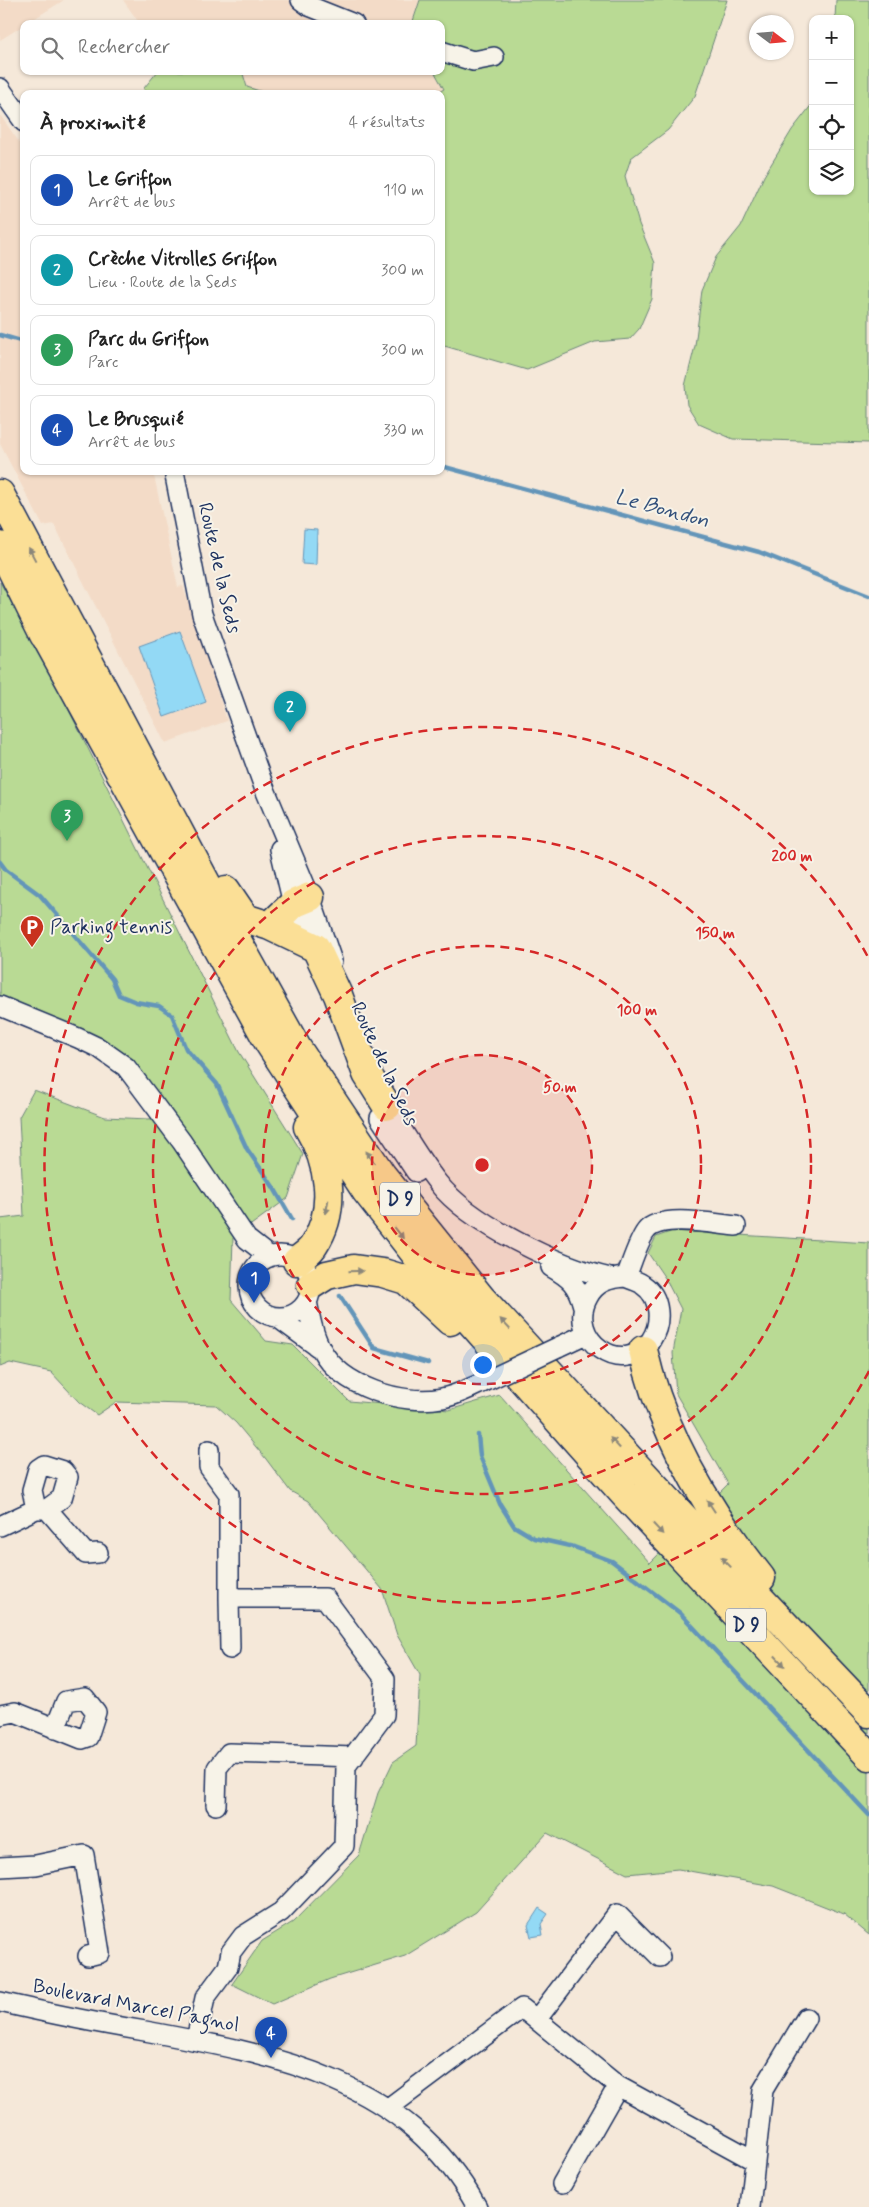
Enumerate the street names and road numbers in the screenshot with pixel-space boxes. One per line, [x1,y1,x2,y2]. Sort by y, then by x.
street label: Route de la Seds [191,500,247,636]
street label: Route de la Seds [344,998,425,1130]
road number: D 9 [380,1182,420,1216]
road number: D 9 [726,1608,766,1642]
street label: Boulevard Marcel Pagnol [30,1973,241,2041]

